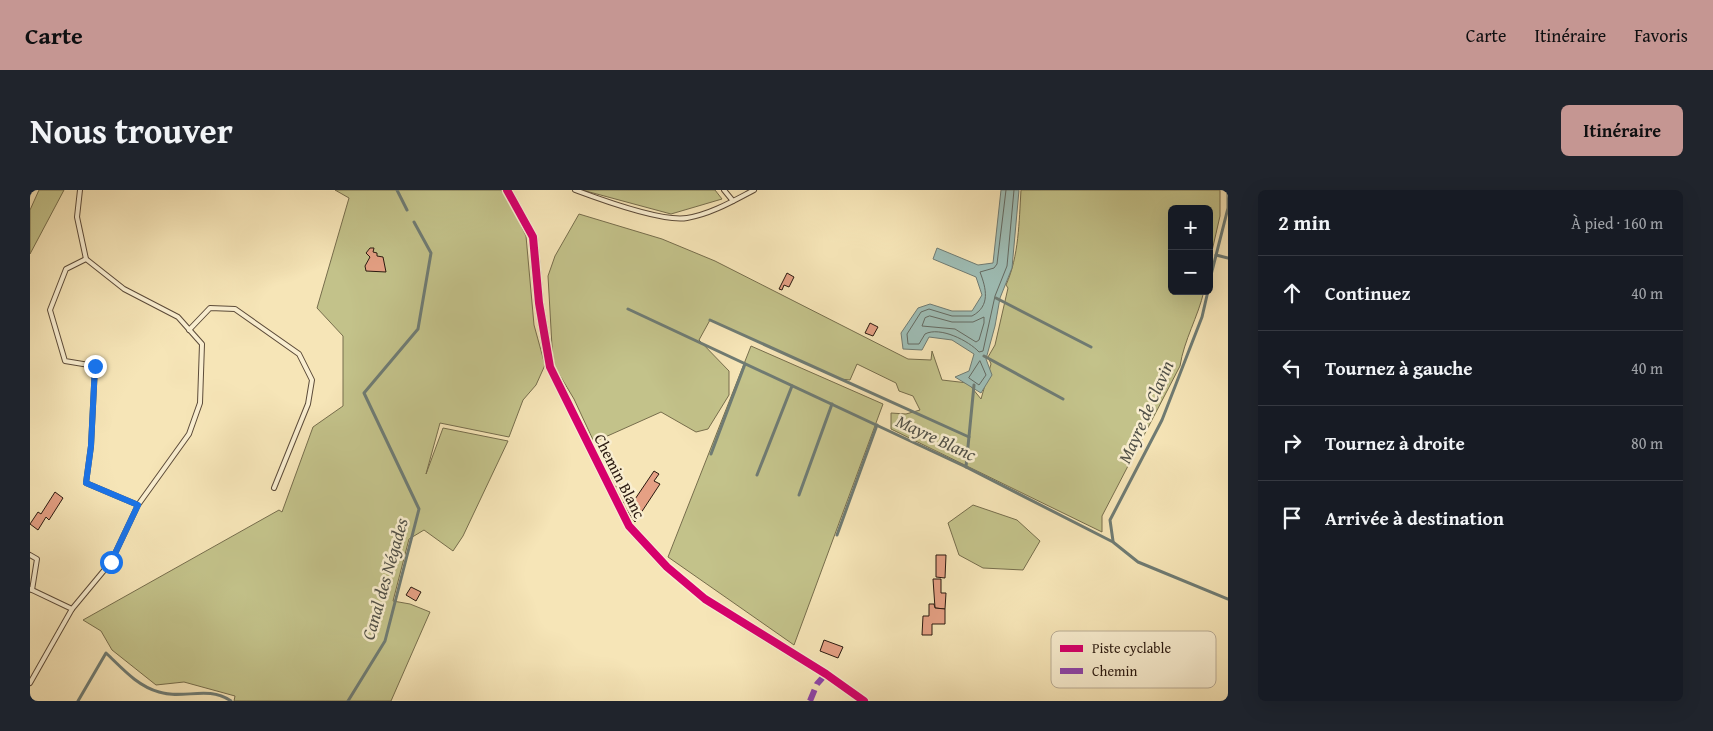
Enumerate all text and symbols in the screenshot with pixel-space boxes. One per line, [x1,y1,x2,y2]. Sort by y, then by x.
text: Carte [25,18,83,53]
text: Carte [1466,22,1506,49]
text: Itinéraire [1534,22,1606,49]
text: Favoris [1634,22,1688,49]
text: Nous trouver [30,105,233,156]
button: Itinéraire [1561,105,1683,156]
map controls [1168,205,1213,295]
button: + [1168,205,1213,250]
text: 2 min [1278,207,1330,238]
text: À pied · 160 m [1571,211,1663,235]
button: − [1168,250,1213,295]
icon: ahead [1278,279,1306,307]
text: Continuez [1325,279,1411,307]
text: 40 m [1631,281,1663,305]
icon: left [1278,354,1306,382]
text: Tournez à gauche [1325,354,1473,382]
route end [84,355,107,378]
water label: Mayre de Clavin [1111,356,1180,468]
text: 40 m [1631,356,1663,380]
water label: Mayre Blanc [892,407,981,468]
street label: Chemin Blanc [588,429,652,523]
icon: right [1278,429,1306,457]
text: Tournez à droite [1325,429,1465,457]
text: 80 m [1631,431,1663,455]
icon: arrive [1278,504,1306,532]
text: Arrivée à destination [1325,504,1504,532]
water label: Canal des Négades [354,514,415,643]
route start [100,551,123,574]
legend [1051,631,1216,688]
text: Piste cyclable [1092,638,1172,658]
text: Chemin [1092,661,1137,681]

